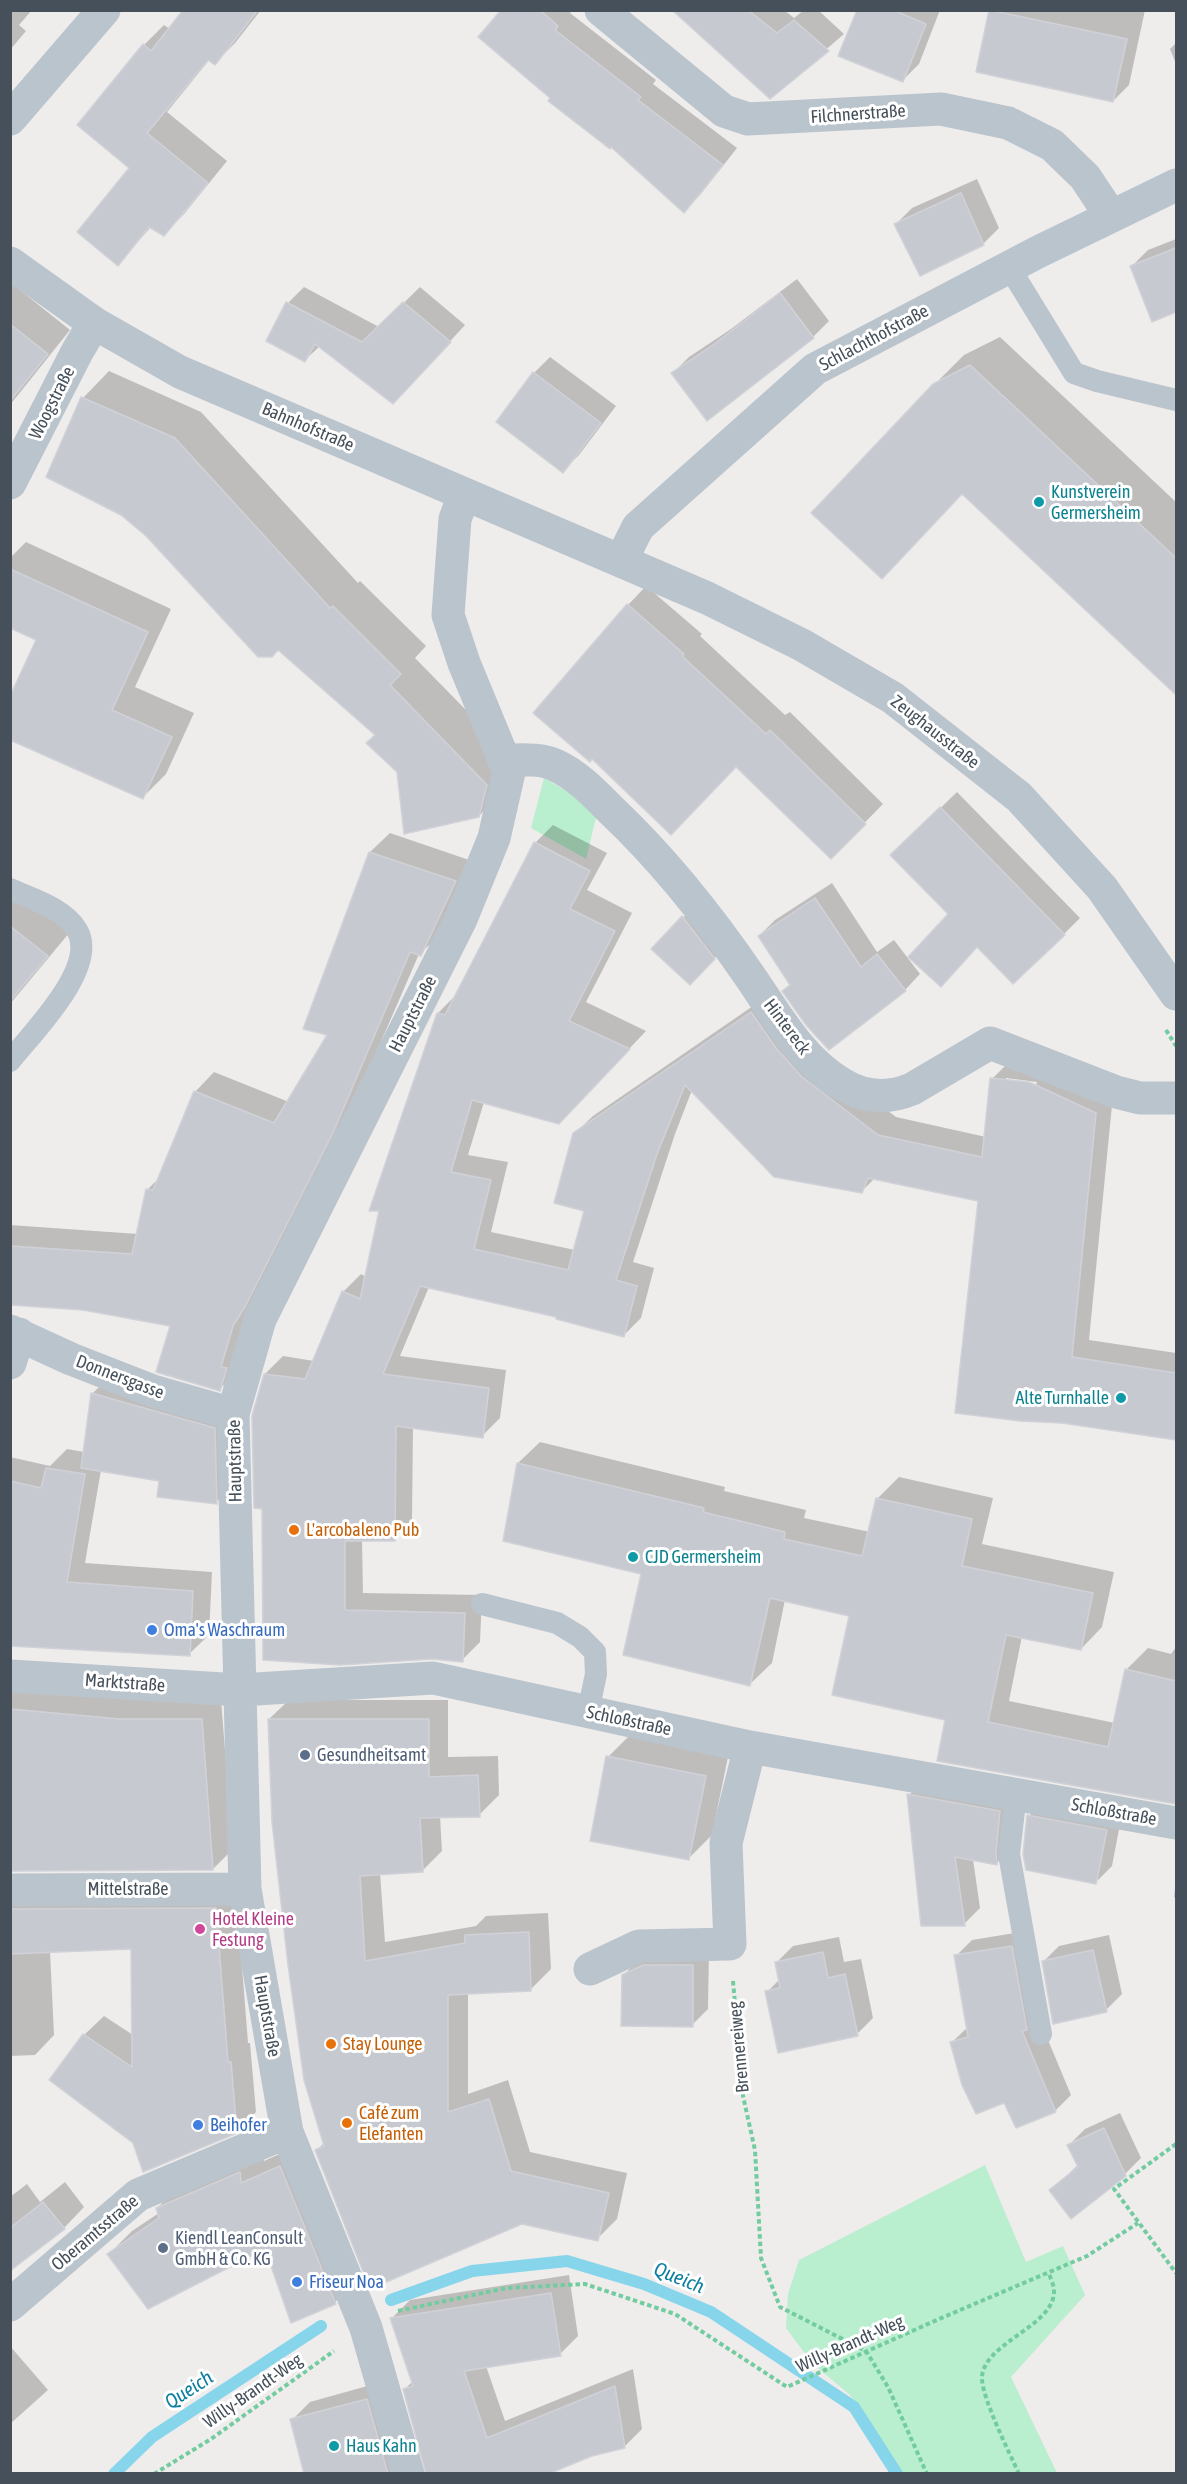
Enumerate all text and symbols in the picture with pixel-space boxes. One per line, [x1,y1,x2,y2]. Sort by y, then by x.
street label: Filchnerstraße [810,100,906,128]
street label: Schlachthofstraße [816,300,932,376]
street label: Woogstraße [25,363,79,443]
street label: Bahnhofstraße [259,398,357,456]
place label: Kunstverein Germersheim [1051,481,1141,524]
marker: Kunstverein Germersheim [1032,495,1046,509]
street label: Zeughausstraße [886,691,984,773]
street label: Hauptstraße [385,972,441,1056]
street label: Hintereck [759,995,815,1059]
street label: Donnersgasse [73,1350,167,1404]
place label: Alte Turnhalle [1015,1387,1109,1409]
marker: Alte Turnhalle [1114,1391,1128,1405]
street label: Hauptstraße [223,1419,247,1503]
place label: L'arcobaleno Pub [306,1519,419,1541]
marker: L'arcobaleno Pub [287,1523,301,1537]
place label: CJD Germersheim [645,1546,761,1568]
marker: CJD Germersheim [626,1550,640,1564]
place label: Oma's Waschraum [164,1619,285,1641]
marker: Oma's Waschraum [145,1623,159,1637]
street label: Marktstraße [84,1669,166,1697]
street label: Schloßstraße [585,1702,673,1740]
place label: Gesundheitsamt [317,1744,426,1766]
marker: Gesundheitsamt [298,1748,312,1762]
street label: Schloßstraße [1070,1794,1158,1830]
street label: Mittelstraße [88,1878,168,1900]
place label: Hotel Kleine Festung [212,1908,294,1950]
marker: Hotel Kleine Festung [193,1922,207,1936]
street label: Hauptstraße [249,1973,285,2059]
street label: Brennereiweg [724,2000,754,2094]
place label: Stay Lounge [343,2033,422,2055]
marker: Stay Lounge [324,2037,338,2051]
place label: Café zum Elefanten [359,2102,423,2144]
place label: Beihofer [210,2114,266,2136]
marker: Café zum Elefanten [340,2116,354,2130]
marker: Beihofer [191,2118,205,2132]
street label: Oberamtsstraße [47,2190,143,2276]
place label: Kiendl LeanConsult GmbH & Co. KG [175,2227,303,2270]
marker: Kiendl LeanConsult GmbH & Co. KG [156,2241,170,2255]
water label: Queich [650,2257,708,2299]
place label: Friseur Noa [309,2271,384,2293]
marker: Friseur Noa [290,2275,304,2289]
street label: Willy-Brandt-Weg [793,2311,907,2377]
street label: Willy-Brandt-Weg [199,2349,307,2433]
water label: Queich [161,2366,217,2414]
place label: Haus Kahn [346,2435,417,2457]
marker: Haus Kahn [327,2439,341,2453]

